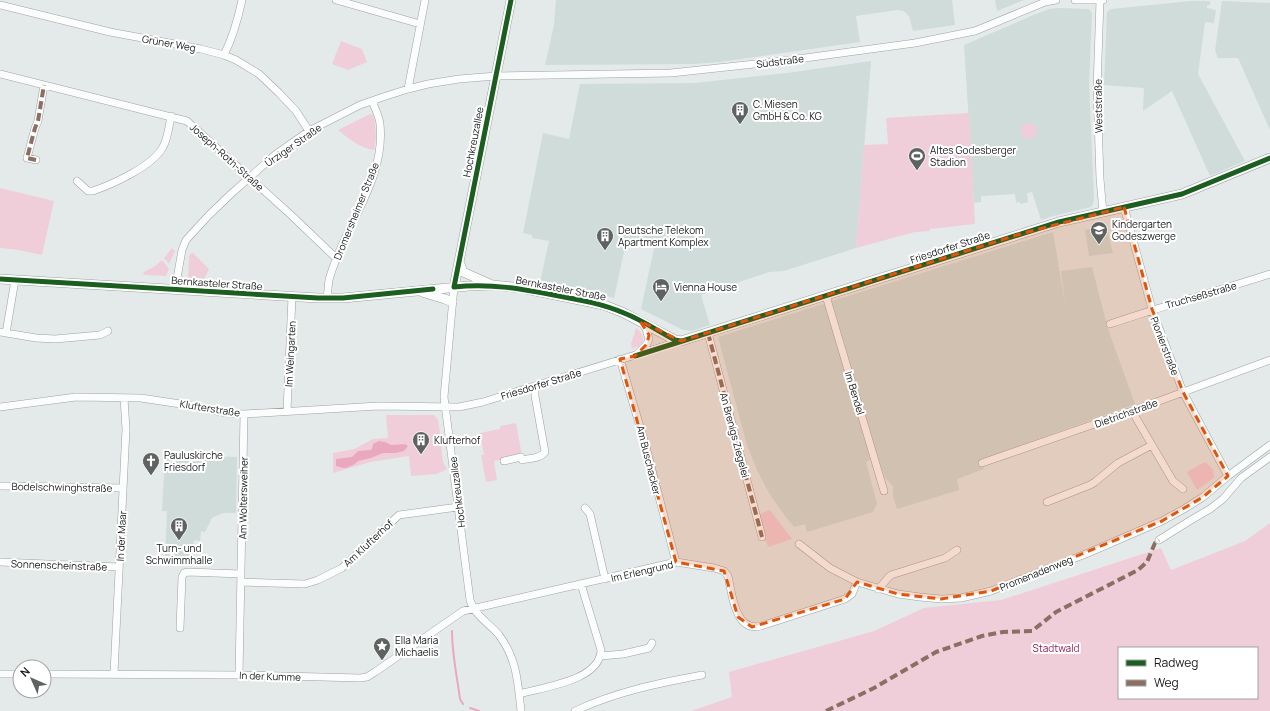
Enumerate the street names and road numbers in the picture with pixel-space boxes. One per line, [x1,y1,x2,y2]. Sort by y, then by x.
street label: Grüner Weg [141,31,197,55]
street label: Südstraße [755,51,805,71]
street label: Weststraße [1091,79,1105,133]
street label: Hochkreuzallee [459,105,487,178]
street label: Joseph-Roth-Straße [187,120,267,194]
street label: Ürziger Straße [262,120,324,170]
street label: Dromersheimer Straße [330,160,382,262]
street label: Friesdorfer Straße [908,227,992,267]
street label: Bernkasteler Straße [515,272,607,304]
street label: Bernkasteler Straße [171,273,263,293]
street label: Truchseßstraße [1164,278,1238,312]
street label: Pionierstraße [1147,315,1183,378]
street label: Im Weingarten [281,321,299,387]
street label: Friesdorfer Straße [499,365,583,403]
street label: Im Bendel [842,370,868,416]
street label: An Brenigs Ziegelei [717,391,753,479]
street label: Dietrichstraße [1092,395,1160,431]
street label: Klufterstraße [179,396,241,420]
street label: Am Buschacker [634,424,664,497]
street label: Am Woltersweiher [235,456,251,540]
street label: Hochkreuzallee [446,456,468,528]
street label: Bodelschwinghstraße [12,479,113,495]
street label: In der Maar [113,510,129,562]
street label: Am Klufterhof [340,516,396,570]
street label: Promenadenweg [997,552,1075,594]
street label: Sonnenscheinstraße [11,556,108,574]
street label: Im Erlengrund [610,557,675,585]
street label: In der Kumme [239,668,301,684]

